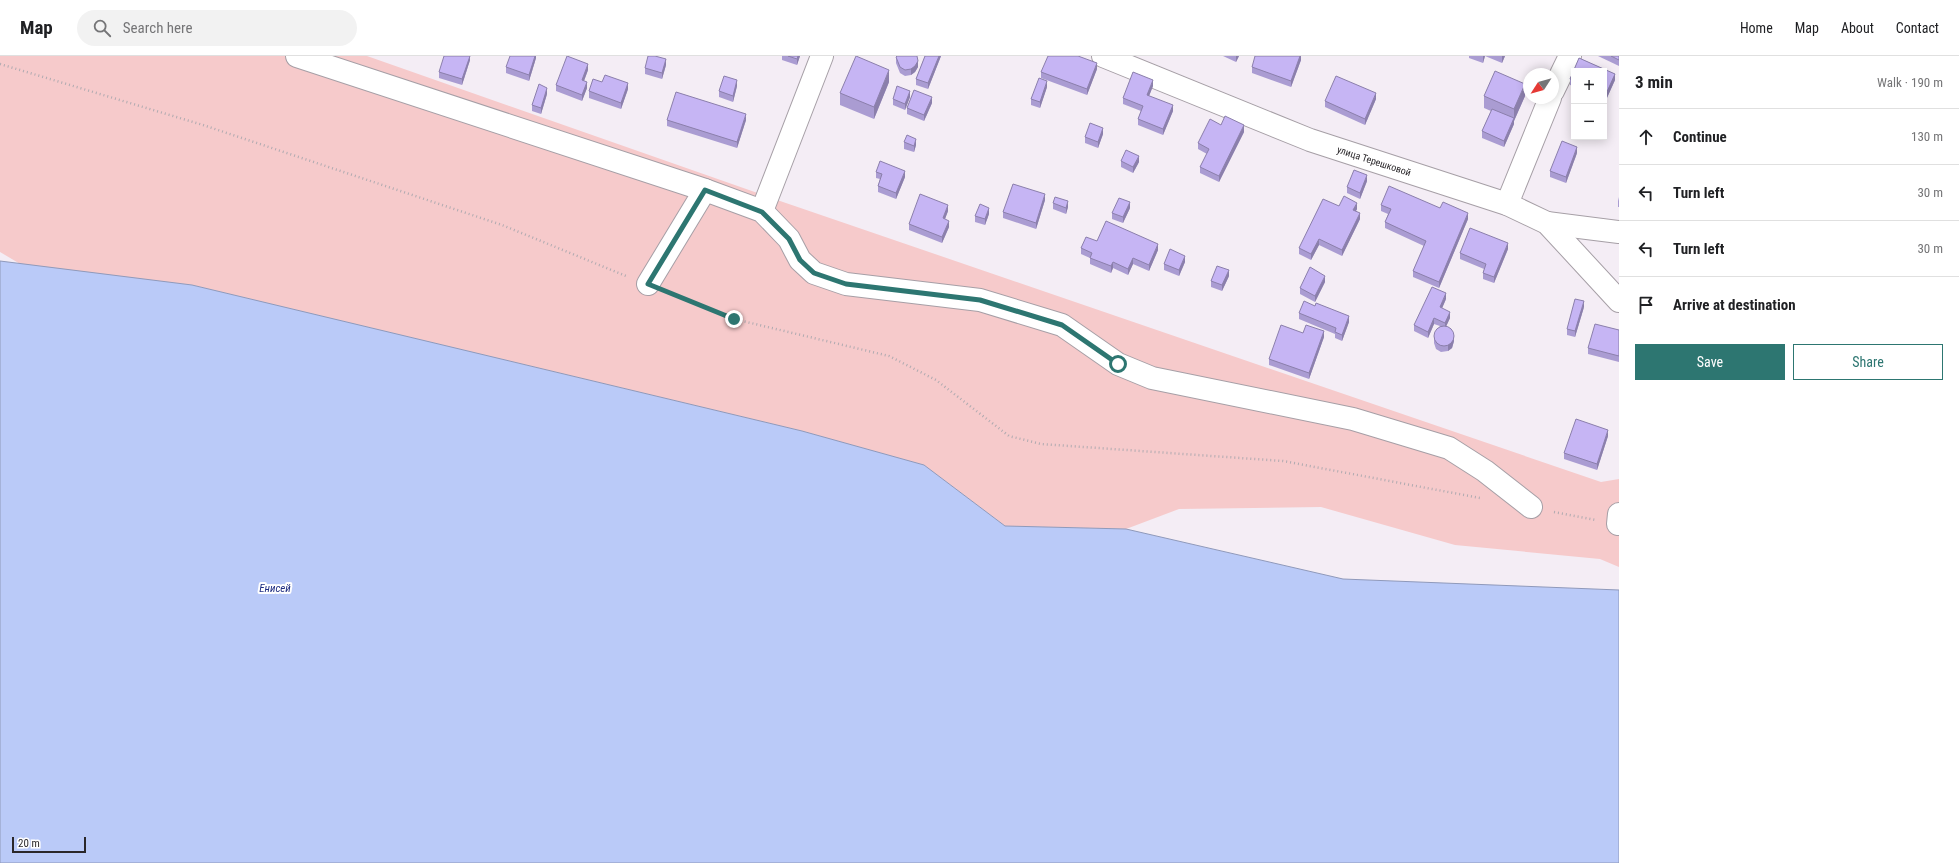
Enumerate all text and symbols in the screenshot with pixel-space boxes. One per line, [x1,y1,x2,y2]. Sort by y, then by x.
search box [77,10,357,46]
text: Map [20,16,53,39]
icon: search [91,17,113,39]
text: Search here [123,19,193,37]
text: Home [1740,20,1773,36]
text: Map [1795,20,1819,36]
text: About [1841,20,1874,36]
text: Contact [1896,20,1939,36]
north arrow [1523,68,1559,104]
map controls [1571,68,1607,140]
button: + [1571,68,1607,104]
text: 3 min [1635,72,1673,92]
text: Walk · 190 m [1877,75,1943,90]
button: − [1571,104,1607,140]
icon: ahead [1635,126,1657,148]
text: Continue [1673,128,1727,146]
text: 130 m [1911,129,1943,144]
street label: улица Терешковой [1336,144,1412,178]
icon: left [1635,182,1657,204]
text: Turn left [1673,184,1724,202]
text: 30 m [1917,185,1943,200]
icon: left [1635,238,1657,260]
text: Turn left [1673,240,1724,258]
text: 30 m [1917,241,1943,256]
icon: arrive [1635,294,1657,316]
text: Arrive at destination [1673,296,1796,314]
route end [725,310,743,328]
button: Save [1635,344,1785,380]
button: Share [1793,344,1943,380]
route start [1109,355,1127,373]
water label: Енисей [259,582,291,595]
scale bar [12,835,86,854]
text: 20 m [18,837,40,850]

